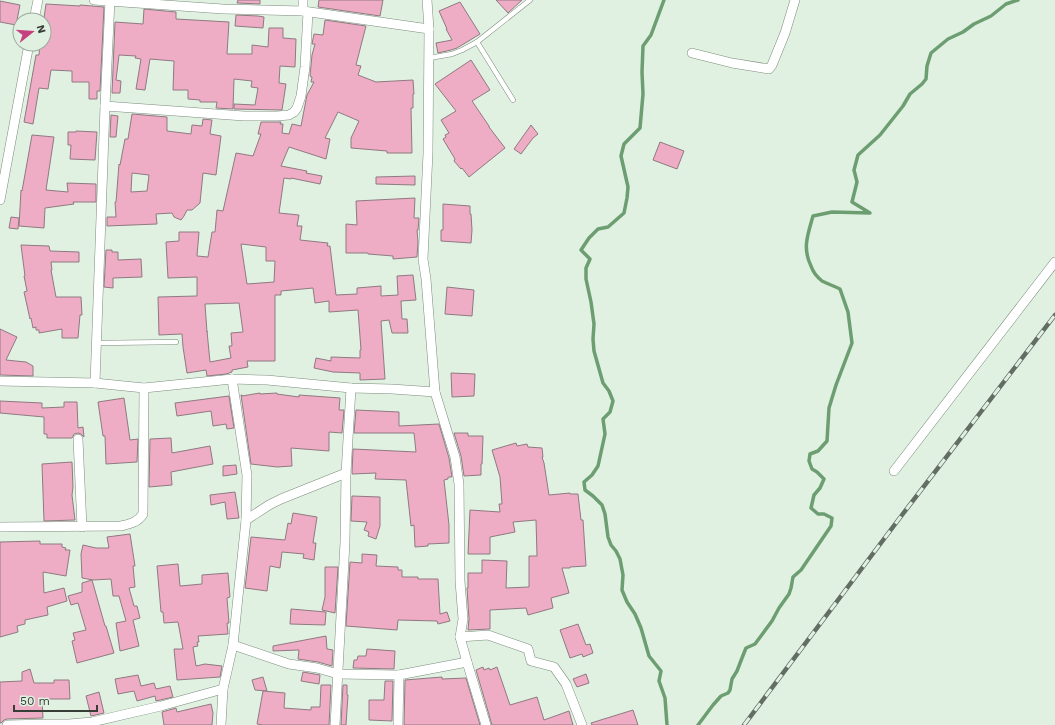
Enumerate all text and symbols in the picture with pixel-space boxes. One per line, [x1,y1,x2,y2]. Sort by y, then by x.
north arrow [12,12,52,52]
text: N [34,23,48,35]
scale bar [14,687,97,713]
text: 50 m [20,694,50,708]

